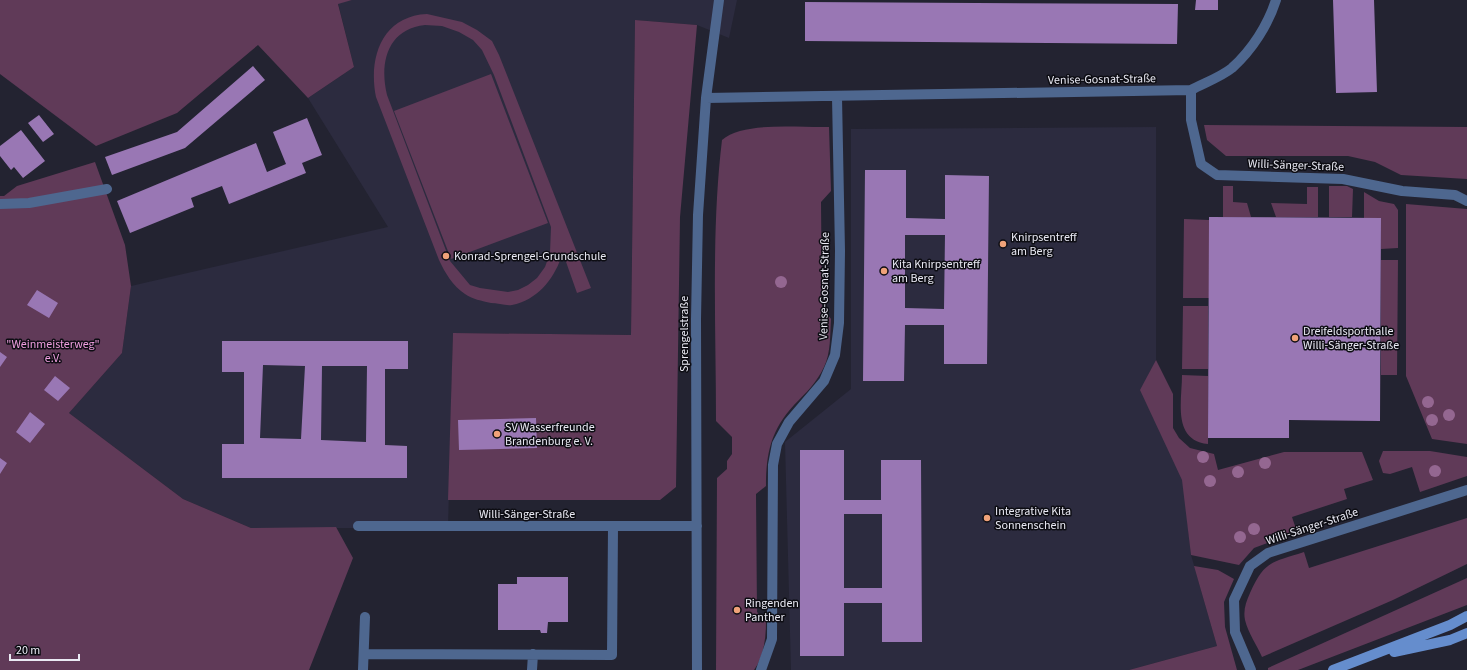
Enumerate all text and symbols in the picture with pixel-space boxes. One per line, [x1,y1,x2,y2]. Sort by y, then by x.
street label: Venise-Gosnat-Straße [1048,70,1156,89]
street label: Willi-Sänger-Straße [1248,155,1344,176]
place label: Knirpsentreff am Berg [1011,229,1078,260]
street label: Venise-Gosnat-Straße [815,232,834,340]
marker: Knirpsentreff am Berg [998,239,1008,249]
place label: Konrad-Sprengel-Grundschule [454,248,606,265]
marker: Konrad-Sprengel-Grundschule [441,251,451,261]
place label: Kita Knirpsentreff am Berg [892,256,981,287]
marker: Kita Knirpsentreff am Berg [879,266,889,276]
street label: Sprengelstraße [676,296,693,372]
place label: Dreifeldsporthalle Willi-Sänger-Straße [1303,323,1399,354]
marker: Dreifeldsporthalle Willi-Sänger-Straße [1290,333,1300,343]
park label: "Weinmeisterweg" e.V. [6,336,100,367]
place label: SV Wasserfreunde Brandenburg e. V. [505,419,595,450]
marker: SV Wasserfreunde Brandenburg e. V. [492,429,502,439]
place label: Integrative Kita Sonnenschein [995,503,1071,534]
street label: Willi-Sänger-Straße [1264,504,1361,549]
street label: Willi-Sänger-Straße [479,506,575,523]
marker: Integrative Kita Sonnenschein [982,513,992,523]
place label: Ringenden Panther [745,595,799,626]
marker: Ringenden Panther [732,605,742,615]
scale bar [10,636,79,662]
text: 20 m [16,642,40,659]

